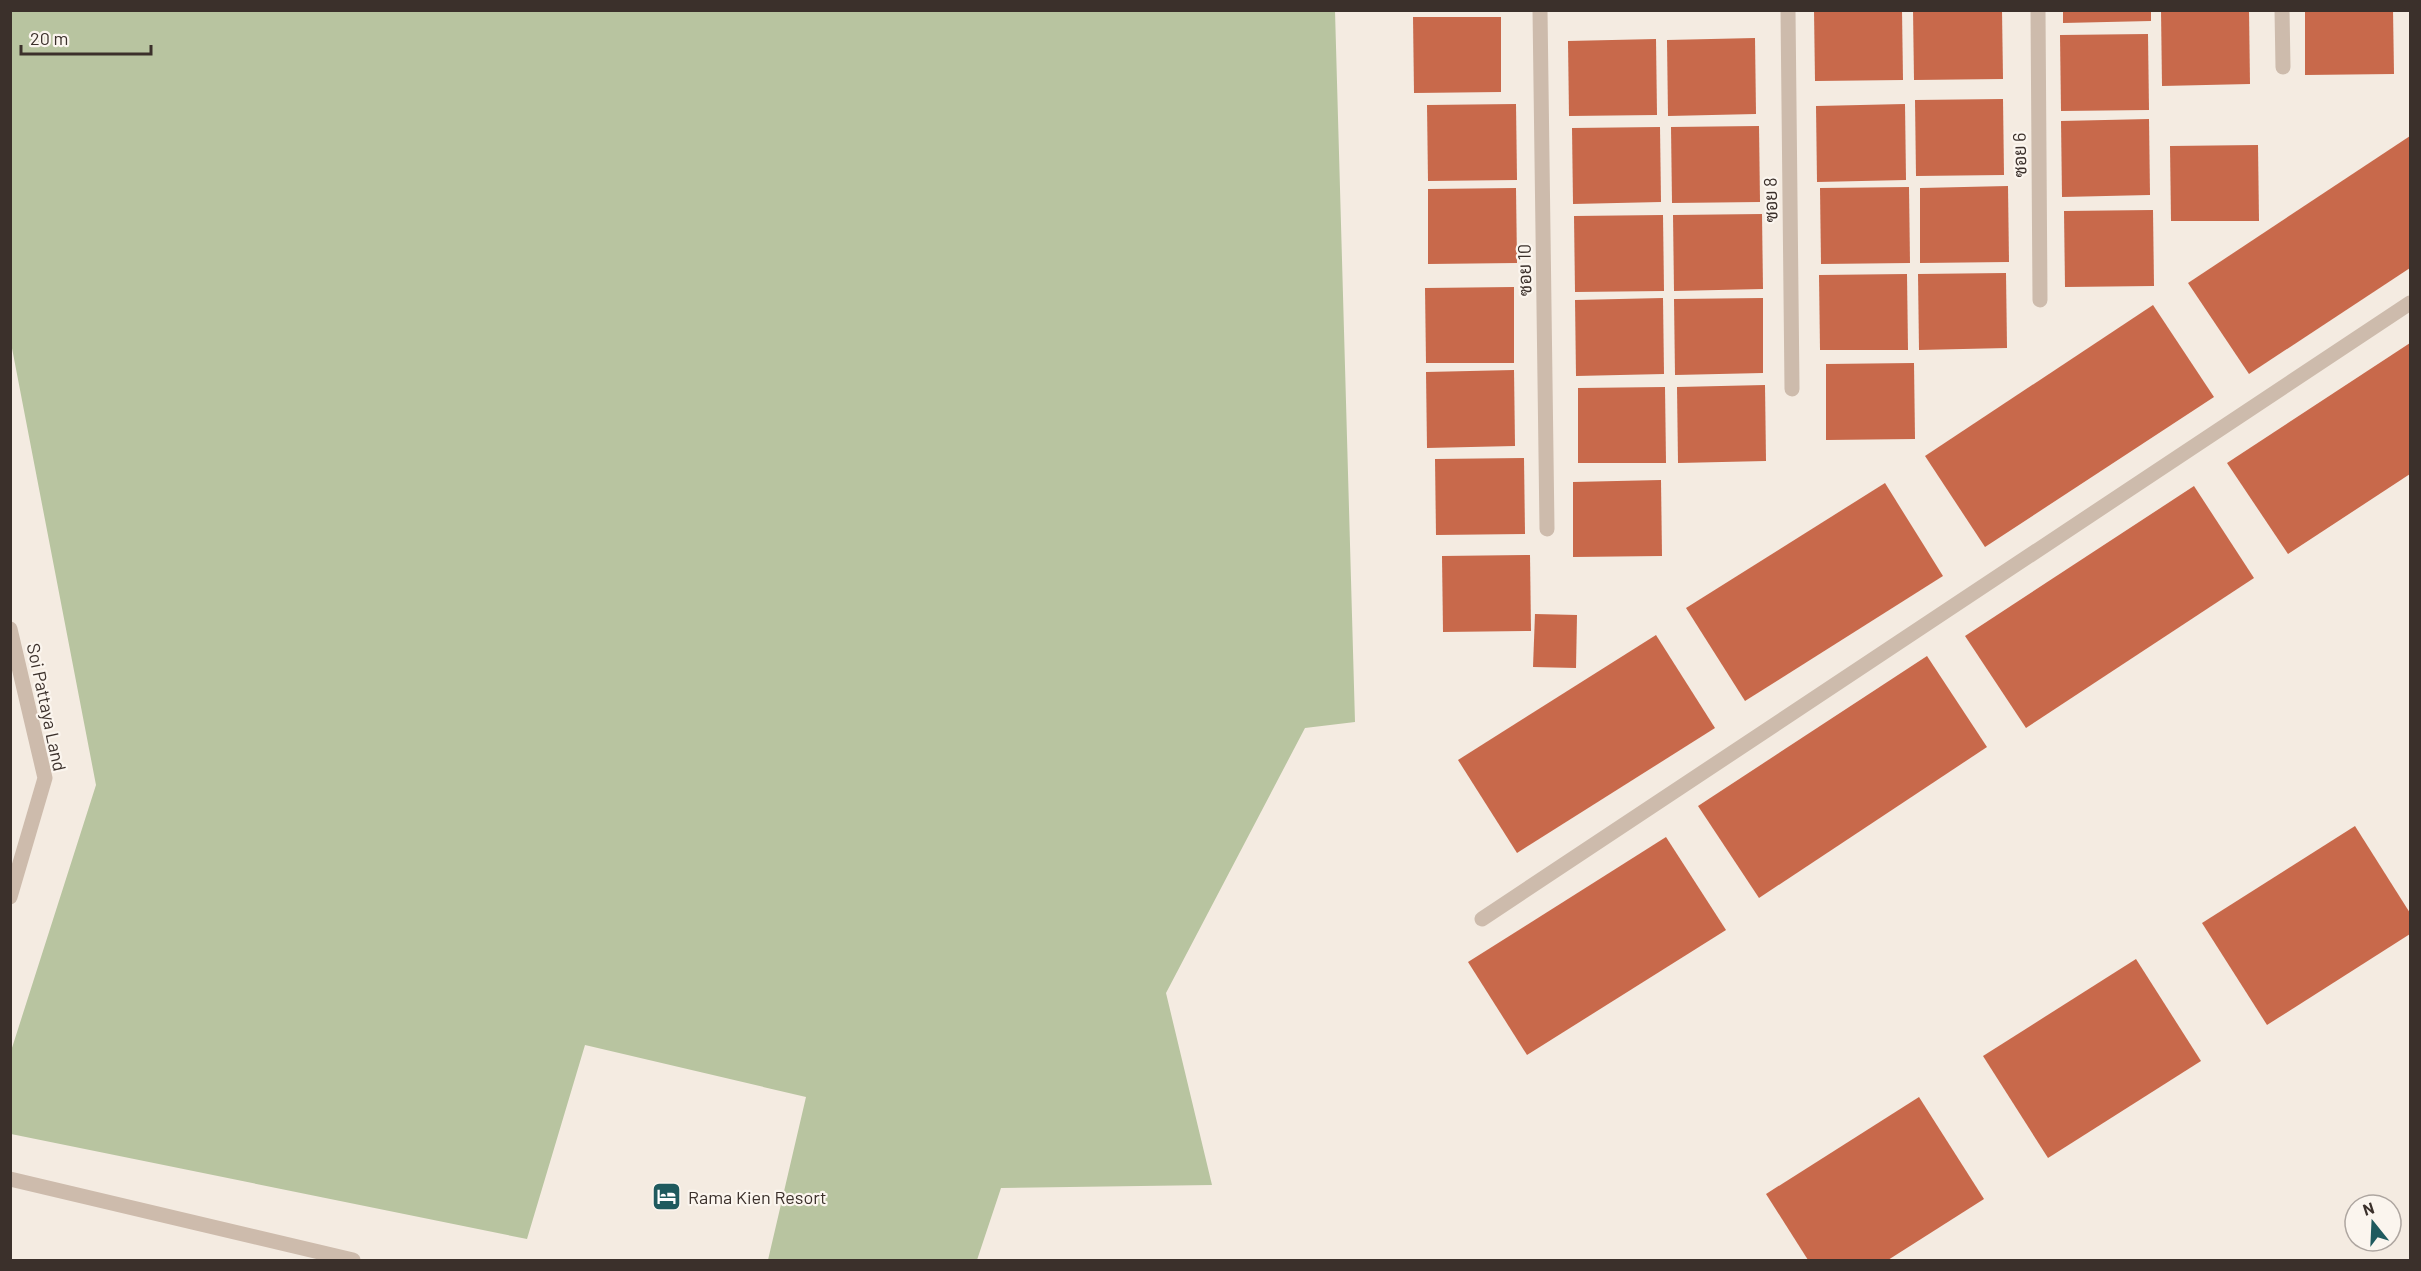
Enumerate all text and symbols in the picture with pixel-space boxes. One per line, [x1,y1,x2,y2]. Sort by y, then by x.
scale bar [21,18,152,56]
text: 20 m [30,27,68,49]
street label: ซอย 6 [2008,132,2030,178]
street label: ซอย 8 [1759,177,1781,223]
street label: ซอย 10 [1513,244,1535,296]
street label: Soi Pattaya Land [23,641,71,773]
hotel icon: Rama Kien Resort [651,1181,683,1213]
place label: Rama Kien Resort [688,1186,827,1208]
north arrow [2343,1193,2403,1253]
text: N [2360,1198,2376,1219]

